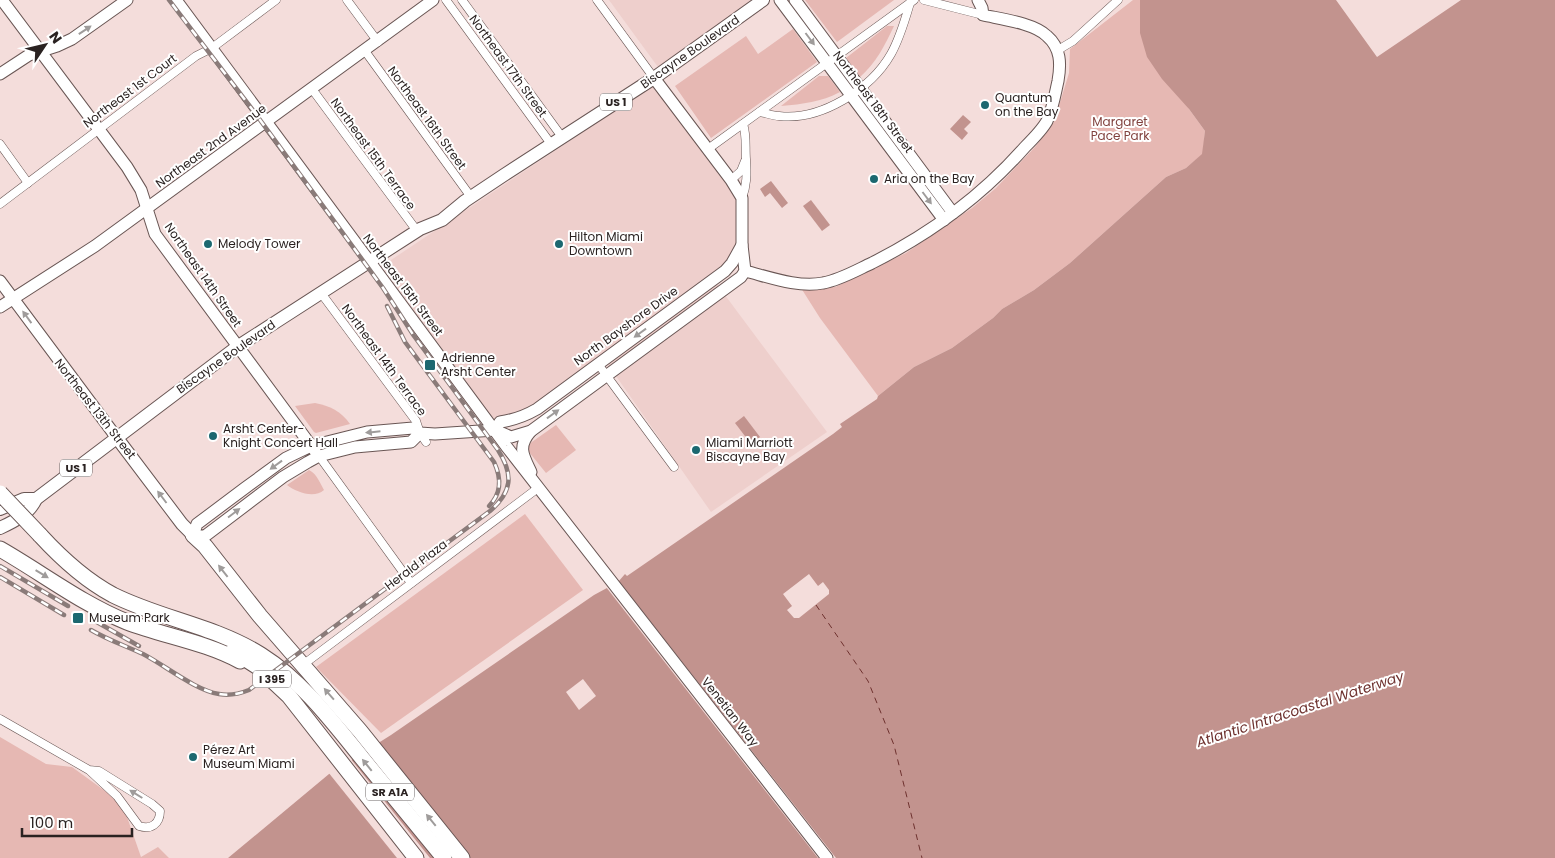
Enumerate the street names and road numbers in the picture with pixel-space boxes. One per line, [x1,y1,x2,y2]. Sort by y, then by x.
street label: Northeast 17th Street [465,11,551,120]
street label: Biscayne Boulevard [637,11,743,92]
street label: Northeast 18th Street [829,47,917,156]
street label: Northeast 1st Court [79,50,180,131]
street label: Northeast 16th Street [384,63,471,173]
street label: Northeast 15th Terrace [327,94,420,213]
road number: US 1 [600,94,632,110]
street label: Northeast 2nd Avenue [152,100,270,192]
street label: Northeast 14th Street [161,219,246,330]
street label: Northeast 15th Street [359,230,447,339]
street label: North Bayshore Drive [570,282,681,369]
street label: Northeast 14th Terrace [338,300,431,419]
street label: Biscayne Boulevard [173,316,279,397]
street label: Northeast 13th Street [51,355,140,463]
road number: US 1 [60,459,92,476]
street label: Herald Plaza [381,535,450,594]
road number: I 395 [253,671,291,688]
street label: Venetian Way [698,674,763,750]
road number: SR A1A [366,784,414,800]

